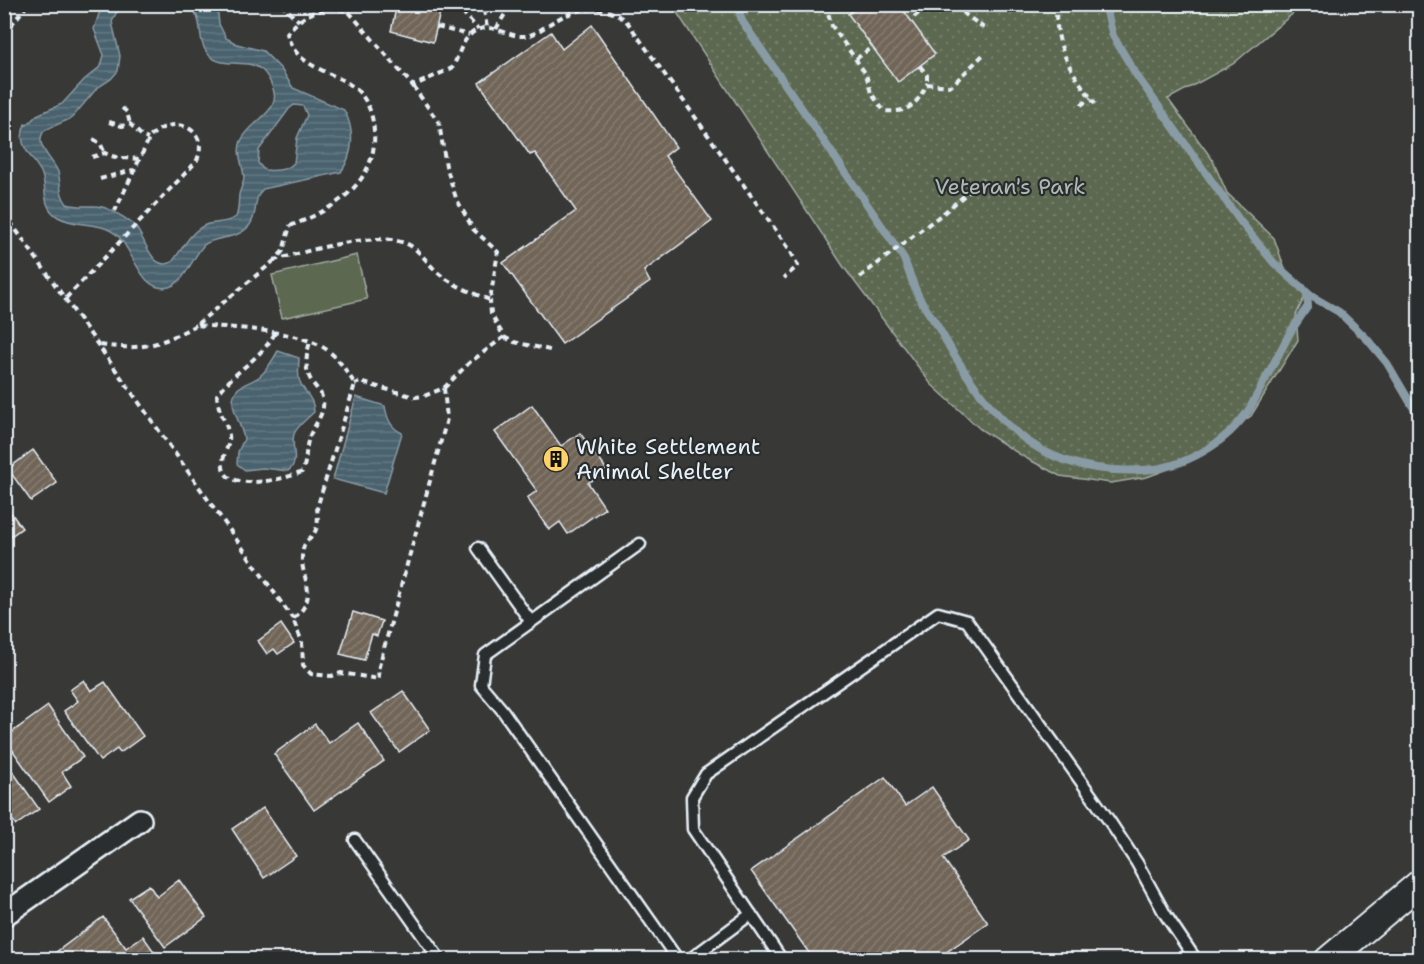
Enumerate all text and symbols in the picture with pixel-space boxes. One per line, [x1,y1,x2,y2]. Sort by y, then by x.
park label: Veteran's Park [934,172,1086,201]
place label: White Settlement Animal Shelter [576,432,760,486]
building icon: White Settlement Animal Shelter [541,444,571,474]

